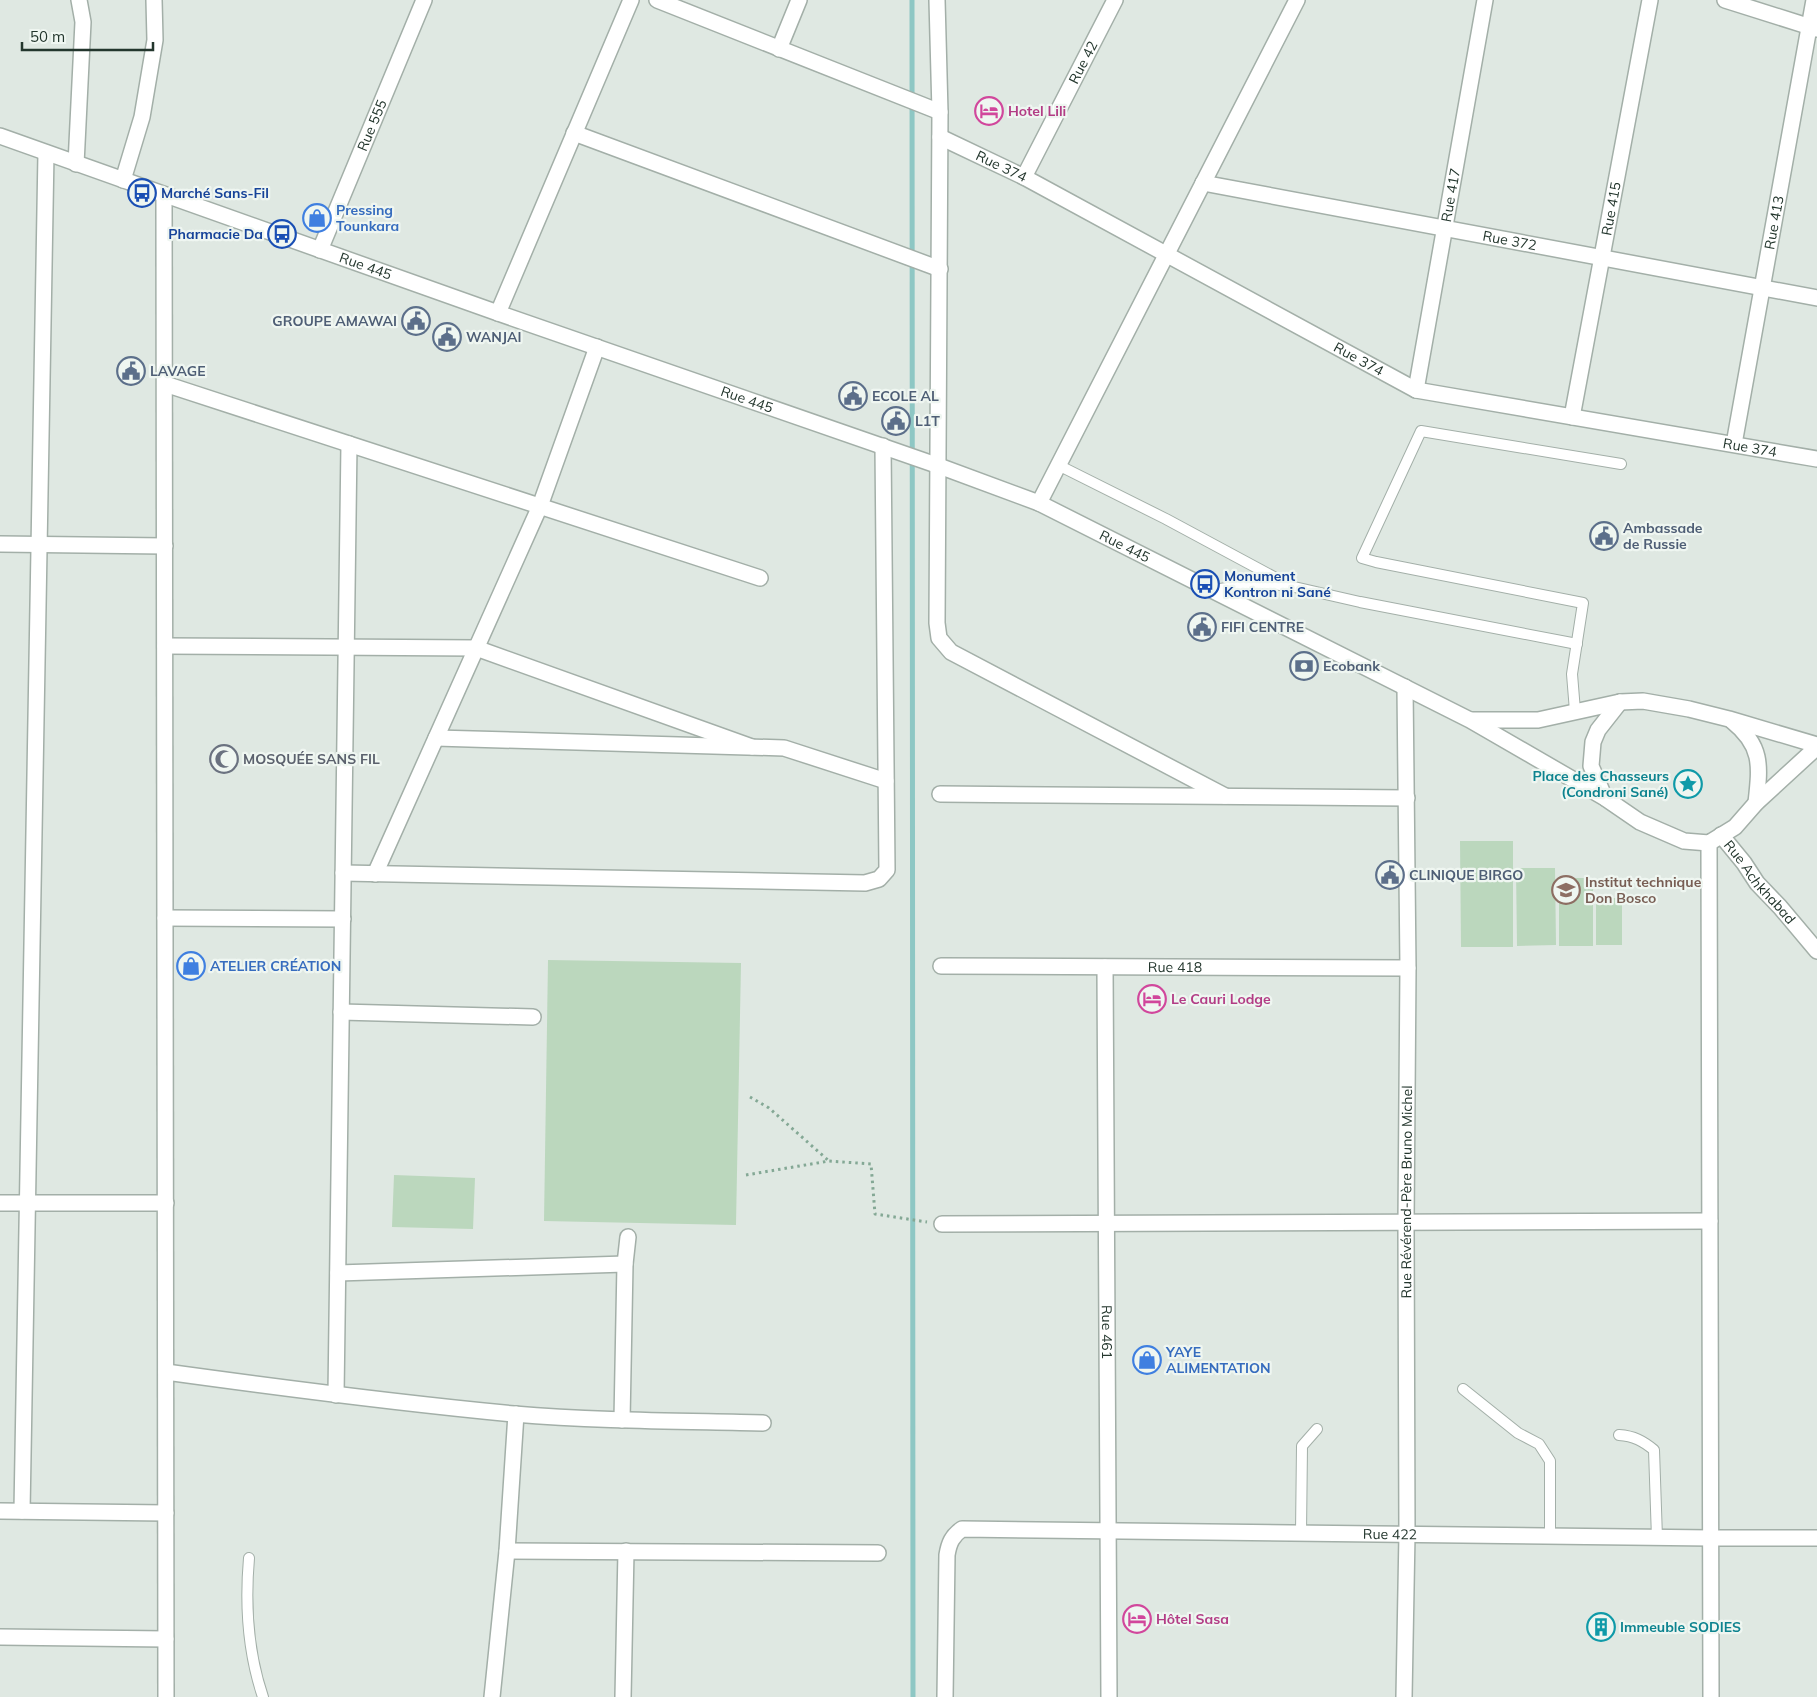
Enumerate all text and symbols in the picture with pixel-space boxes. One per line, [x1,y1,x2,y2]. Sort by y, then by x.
scale bar [22,20,154,52]
text: 50 m [30,27,65,46]
street label: Rue 42 [1064,38,1101,87]
hotel icon: Hotel Lili [974,96,1004,126]
street label: Rue 555 [353,97,391,154]
place label: Hotel Lili [1008,102,1066,120]
street label: Rue 374 [973,146,1030,186]
street label: Rue 417 [1437,167,1464,223]
bus stop icon: Marché Sans-Fil [127,178,157,208]
street label: Rue 415 [1597,180,1625,237]
place label: Marché Sans-Fil [161,184,269,202]
street label: Rue 413 [1760,194,1788,251]
place label: Pressing Tounkara [336,201,399,235]
shop icon: Pressing Tounkara [302,203,332,233]
bus stop icon: Pharmacie Da [267,219,297,249]
place label: Pharmacie Da [168,225,263,243]
street label: Rue 372 [1481,227,1538,254]
street label: Rue 445 [337,248,394,284]
public building icon: GROUPE AMAWAI [401,306,431,336]
place label: GROUPE AMAWAI [272,312,397,330]
public building icon: WANJAI [432,322,462,352]
place label: WANJAI [466,328,521,346]
street label: Rue 374 [1331,338,1387,380]
public building icon: LAVAGE [116,356,146,386]
place label: LAVAGE [150,362,206,380]
public building icon: ECOLE AL [838,381,868,411]
street label: Rue 445 [718,382,776,417]
place label: ECOLE AL [872,387,939,405]
public building icon: L1T [881,406,911,436]
place label: L1T [915,412,940,430]
street label: Rue 374 [1722,434,1779,461]
place label: Ambassade de Russie [1623,519,1703,553]
public building icon: Ambassade de Russie [1589,521,1619,551]
street label: Rue 445 [1097,526,1153,566]
place label: Monument Kontron ni Sané [1224,567,1331,601]
bus stop icon: Monument Kontron ni Sané [1190,569,1220,599]
public building icon: FIFI CENTRE [1187,612,1217,642]
place label: FIFI CENTRE [1221,618,1304,636]
bank icon: Ecobank [1289,651,1319,681]
place label: Ecobank [1323,657,1380,675]
mosque icon: MOSQUÉE SANS FIL [209,744,239,774]
place label: MOSQUÉE SANS FIL [243,750,380,768]
place label: Place des Chasseurs (Condroni Sané) [1533,767,1669,801]
place icon: Place des Chasseurs (Condroni Sané) [1673,769,1703,799]
street label: Rue Achkhabad [1720,836,1799,928]
public building icon: CLINIQUE BIRGO [1375,860,1405,890]
place label: CLINIQUE BIRGO [1409,866,1523,884]
place label: Institut technique Don Bosco [1585,873,1702,907]
school or university icon: Institut technique Don Bosco [1551,875,1581,905]
shop icon: ATELIER CRÉATION [176,951,206,981]
place label: ATELIER CRÉATION [210,957,341,975]
street label: Rue 418 [1148,958,1202,976]
hotel icon: Le Cauri Lodge [1137,984,1167,1014]
place label: Le Cauri Lodge [1171,990,1271,1008]
street label: Rue Révérend-Père Bruno Michel [1397,1085,1416,1299]
street label: Rue 461 [1098,1305,1116,1359]
place label: YAYE ALIMENTATION [1165,1343,1271,1377]
shop icon: YAYE ALIMENTATION [1132,1345,1162,1375]
street label: Rue 422 [1363,1525,1417,1543]
hotel icon: Hôtel Sasa [1122,1604,1152,1634]
place label: Hôtel Sasa [1156,1610,1229,1628]
building icon: Immeuble SODIES [1586,1612,1616,1642]
place label: Immeuble SODIES [1620,1618,1741,1636]

